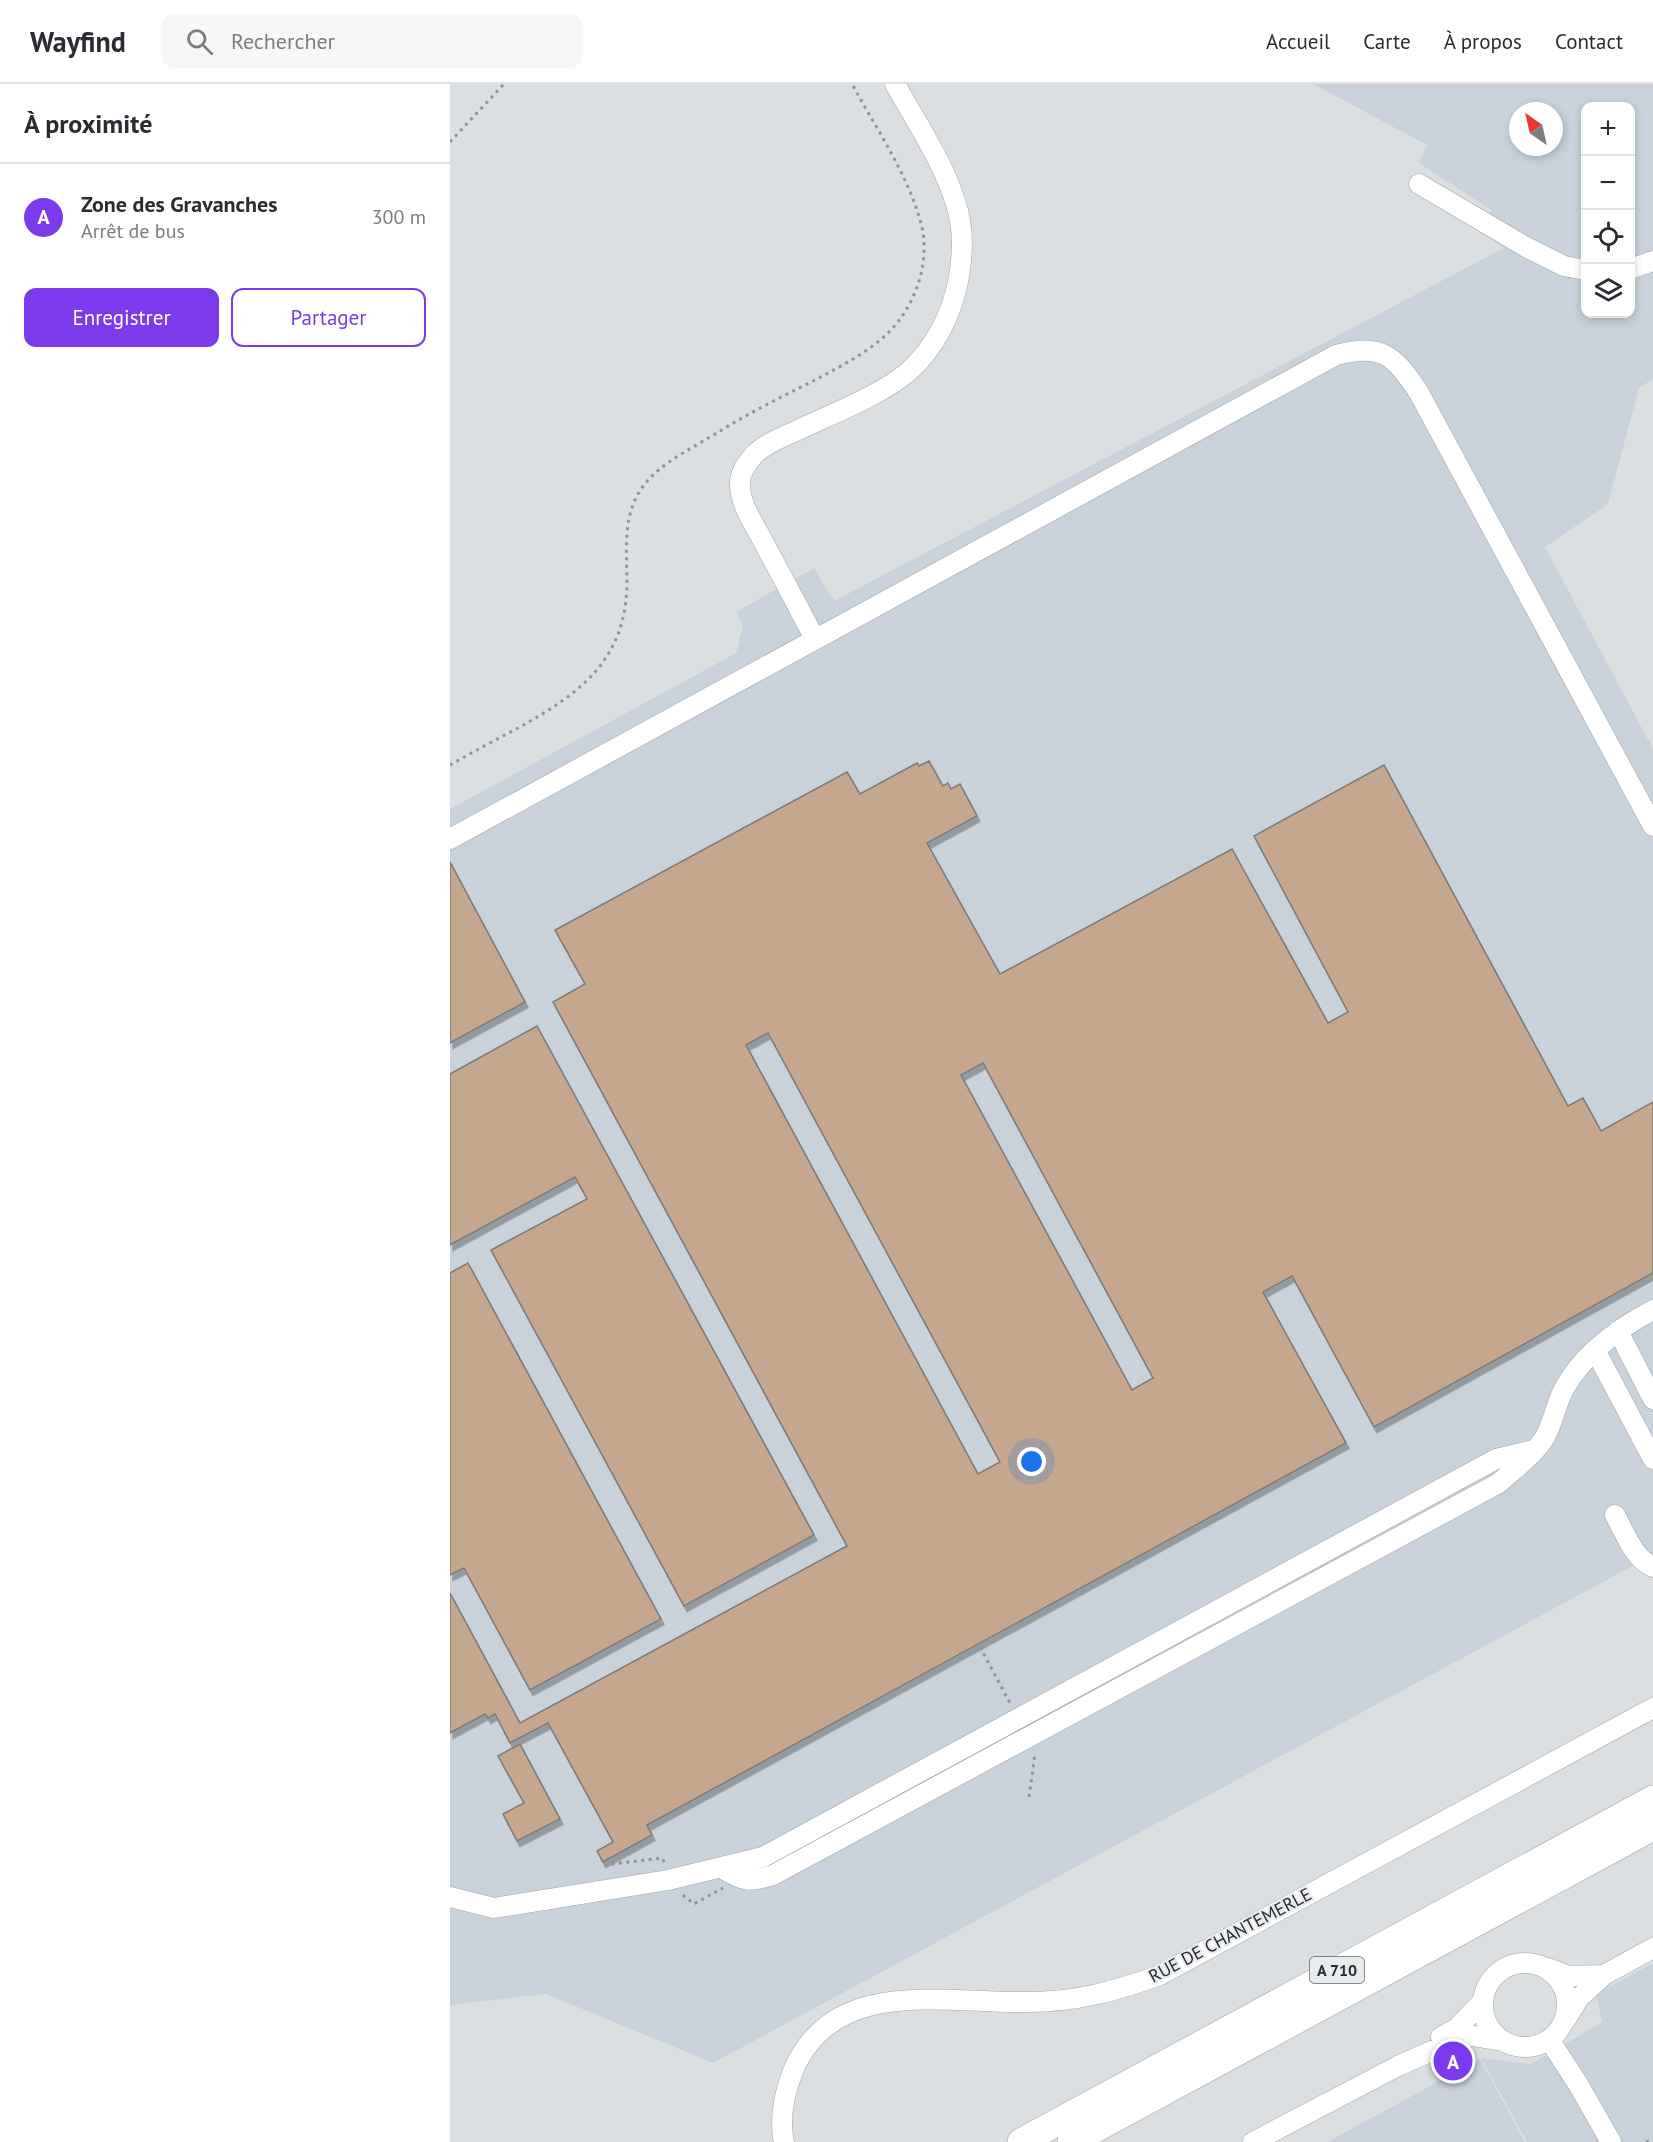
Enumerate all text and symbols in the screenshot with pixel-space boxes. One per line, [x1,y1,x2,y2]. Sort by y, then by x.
search box [162,14,582,68]
text: Wayfind [30,23,126,60]
icon: search [183,25,216,58]
text: Rechercher [231,27,335,55]
text: Accueil [1266,28,1330,55]
text: Carte [1363,28,1411,55]
text: À propos [1444,28,1522,55]
text: Contact [1555,28,1623,55]
north arrow [1509,102,1563,156]
map controls [1581,102,1635,318]
button: + [1581,102,1635,156]
text: À proximité [24,107,152,140]
button: − [1581,156,1635,210]
text: Zone des Gravanches [81,190,278,218]
text: A [37,204,50,230]
text: 300 m [372,204,426,230]
button: locate [1581,210,1635,264]
text: Arrêt de bus [81,218,185,244]
button: layers [1581,264,1635,318]
button: Enregistrer [24,288,219,347]
button: Partager [231,288,426,347]
your location [1017,1447,1046,1476]
street label: RUE DE CHANTEMERLE [1145,1882,1315,1988]
road number: A 710 [1310,1957,1364,1983]
pin: A [1434,2038,1472,2084]

